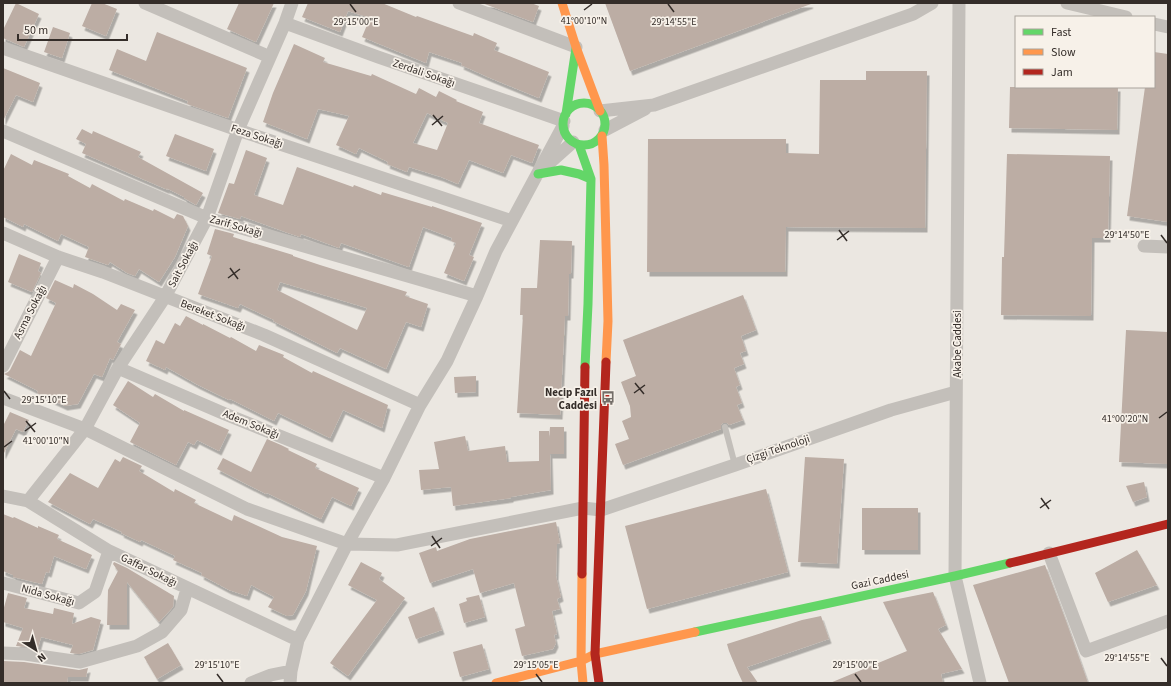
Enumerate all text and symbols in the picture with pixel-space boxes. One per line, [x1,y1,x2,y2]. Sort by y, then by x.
text: 41°00'10"N [561,14,607,28]
text: 29°15'00"E [333,15,379,29]
text: 29°14'55"E [651,15,697,29]
scale bar [18,16,127,42]
legend [1015,16,1155,88]
text: 50 m [24,22,48,39]
text: Fast [1051,24,1071,41]
text: Slow [1051,44,1076,61]
street label: Zerdali Sokağı [391,55,457,91]
text: Jam [1051,64,1073,81]
street label: Feza Sokağı [229,121,285,151]
street label: Zarif Sokağı [208,211,264,241]
text: 29°14'50"E [1104,228,1150,242]
street label: Sait Sokağı [164,238,202,290]
street label: Asma Sokağı [10,282,50,342]
street label: Bereket Sokağı [178,296,248,334]
street label: Akabe Caddesi [950,310,965,378]
place label: Necip Fazıl Caddesi [545,385,598,413]
bus stop icon: Necip Fazıl Caddesi [600,390,616,406]
text: 29°15'10"E [21,393,67,407]
street label: Adem Sokağı [220,406,282,442]
text: 41°00'20"N [1102,412,1148,426]
street label: Çizgi Teknoloji [744,431,812,467]
text: 41°00'10"N [23,434,69,448]
street label: Gaffar Sokağı [118,550,180,590]
street label: Gazi Caddesi [850,567,910,593]
street label: Nida Sokağı [20,581,76,609]
north arrow [16,630,56,670]
text: N [34,649,49,666]
text: 29°14'55"E [1104,651,1150,665]
text: 29°15'10"E [194,658,240,672]
text: 29°15'05"E [513,658,559,672]
text: 29°15'00"E [832,658,878,672]

